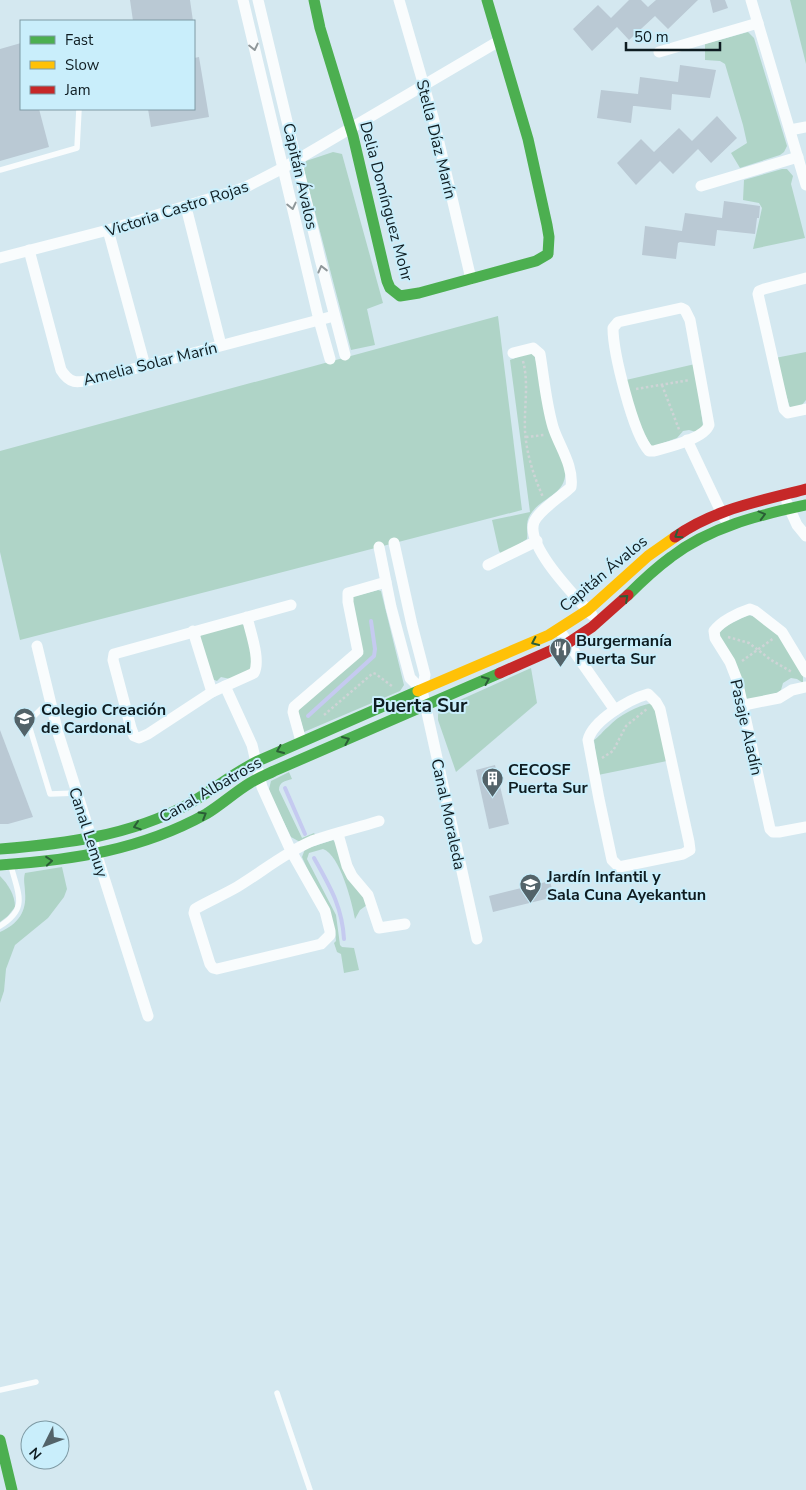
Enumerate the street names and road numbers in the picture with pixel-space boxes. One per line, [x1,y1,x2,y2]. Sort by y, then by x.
street label: Stella Díaz Marín [411,77,461,201]
street label: Delia Domínguez Mohr [354,119,418,284]
street label: Capitán Ávalos [277,121,323,231]
street label: Victoria Castro Rojas [102,175,251,243]
street label: Amelia Solar Marín [81,337,220,391]
street label: Capitán Ávalos [555,531,652,617]
street label: Pasaje Aladín [724,677,768,777]
street label: Canal Albatross [155,752,266,828]
street label: Canal Moraleda [426,757,471,872]
street label: Canal Lemuy [63,784,113,881]

